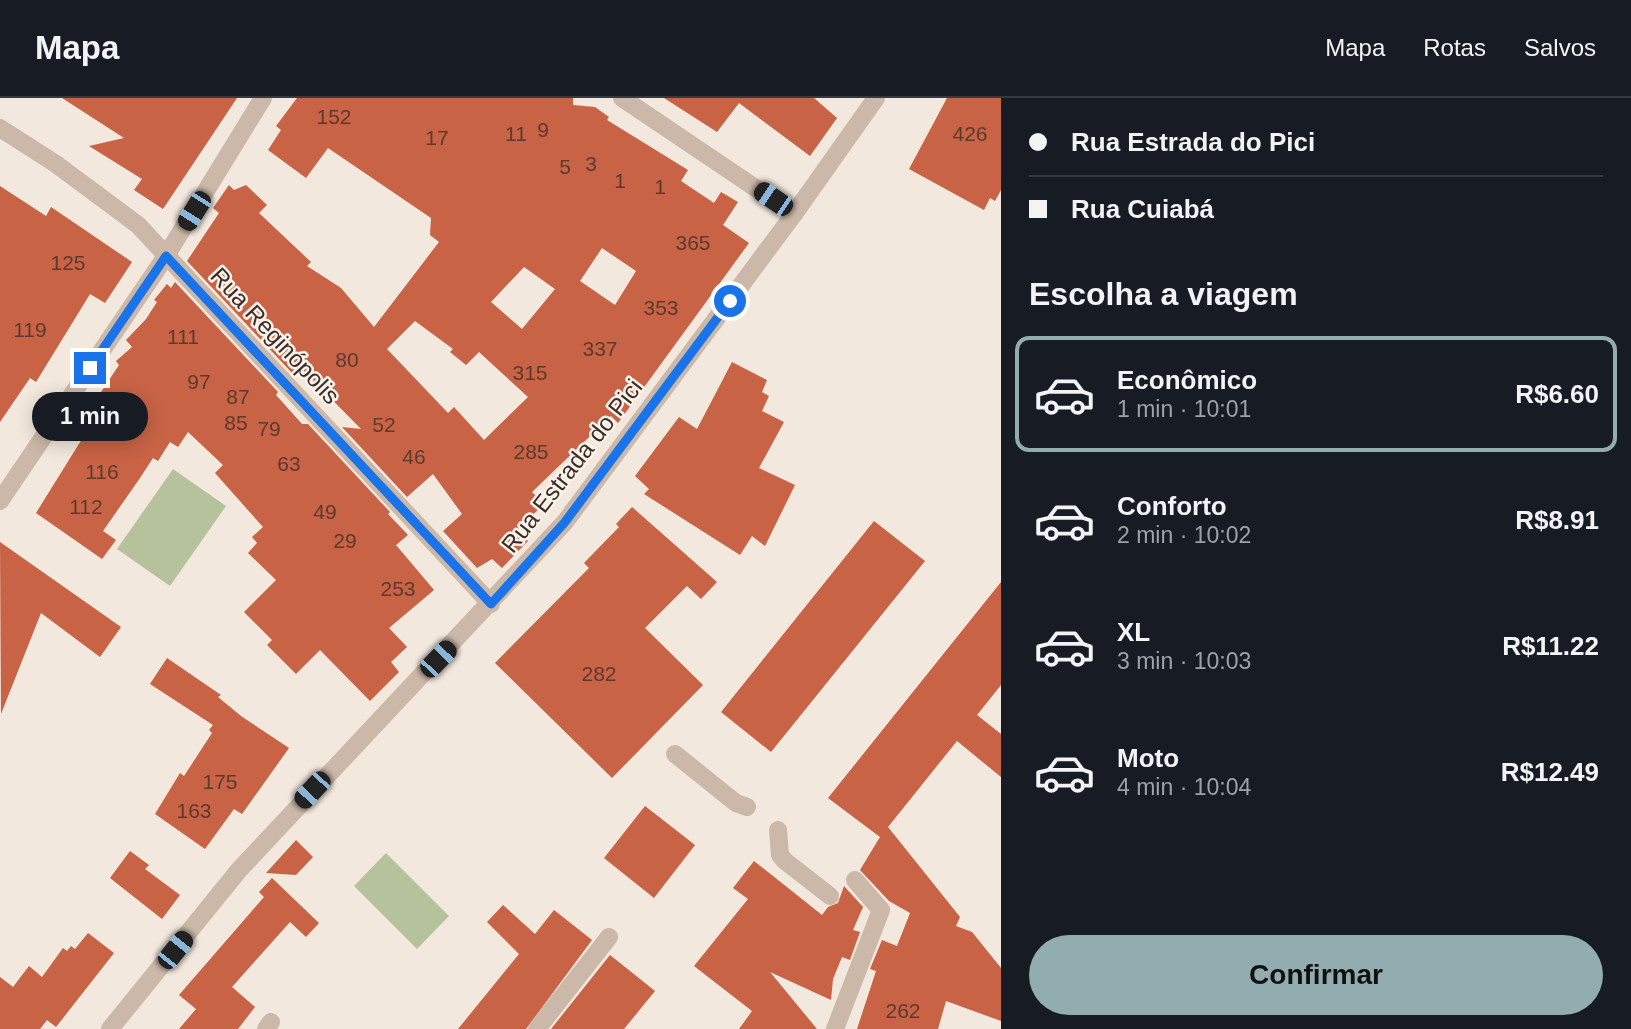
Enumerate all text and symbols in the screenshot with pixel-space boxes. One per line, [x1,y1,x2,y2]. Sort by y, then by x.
text: Mapa [35,29,119,66]
text: Mapa [1325,34,1385,61]
text: Rotas [1423,34,1486,61]
text: Salvos [1524,34,1596,61]
house number: 152 [316,105,352,128]
house number: 9 [537,118,549,141]
house number: 11 [505,122,527,145]
house number: 426 [952,122,988,145]
house number: 17 [425,126,449,149]
text: Rua Estrada do Pici [1071,127,1315,157]
house number: 3 [585,152,597,175]
house number: 5 [559,155,571,178]
house number: 1 [614,169,626,192]
house number: 1 [654,175,666,198]
car [750,179,797,219]
car [174,188,215,234]
text: Rua Cuiabá [1071,194,1214,224]
house number: 365 [675,231,711,254]
house number: 125 [50,251,86,274]
street label: Rua Reginópolis [205,262,345,409]
text: Escolha a viagem [1029,276,1298,312]
route start [714,285,746,317]
house number: 353 [643,296,679,319]
house number: 119 [13,318,47,341]
house number: 111 [167,325,199,348]
house number: 337 [582,337,618,360]
house number: 80 [335,348,359,371]
route end [74,352,106,384]
house number: 315 [512,361,548,384]
icon: car [1033,363,1096,426]
text: Econômico [1117,365,1257,395]
house number: 97 [187,370,211,393]
street label: Rua Estrada do Pici [496,374,648,558]
text: R$6.60 [1515,379,1599,409]
house number: 87 [226,385,250,408]
callout: 1 min [32,392,148,442]
text: 1 min · 10:01 [1117,396,1251,422]
text: 1 min [60,403,120,429]
house number: 85 [224,411,248,434]
house number: 52 [372,413,396,436]
house number: 79 [257,417,281,440]
house number: 285 [513,440,549,463]
house number: 46 [402,445,426,468]
house number: 63 [277,452,301,475]
house number: 116 [85,460,119,483]
icon: car [1033,489,1096,552]
text: Conforto [1117,491,1227,521]
house number: 112 [69,495,103,518]
house number: 49 [313,500,337,523]
text: R$8.91 [1515,505,1599,535]
text: 2 min · 10:02 [1117,522,1251,548]
house number: 29 [333,529,357,552]
house number: 253 [380,577,416,600]
icon: car [1033,615,1096,678]
text: XL [1117,617,1150,647]
text: R$11.22 [1502,631,1599,661]
car [416,637,461,681]
text: 3 min · 10:03 [1117,648,1251,674]
house number: 282 [581,662,617,685]
icon: car [1033,741,1096,804]
text: Moto [1117,743,1179,773]
text: R$12.49 [1501,757,1599,787]
car [290,767,335,813]
house number: 175 [202,770,238,793]
text: 4 min · 10:04 [1117,774,1251,800]
house number: 163 [176,799,212,822]
car [154,927,197,973]
button: Confirmar [1029,935,1603,1015]
house number: 262 [885,999,921,1022]

